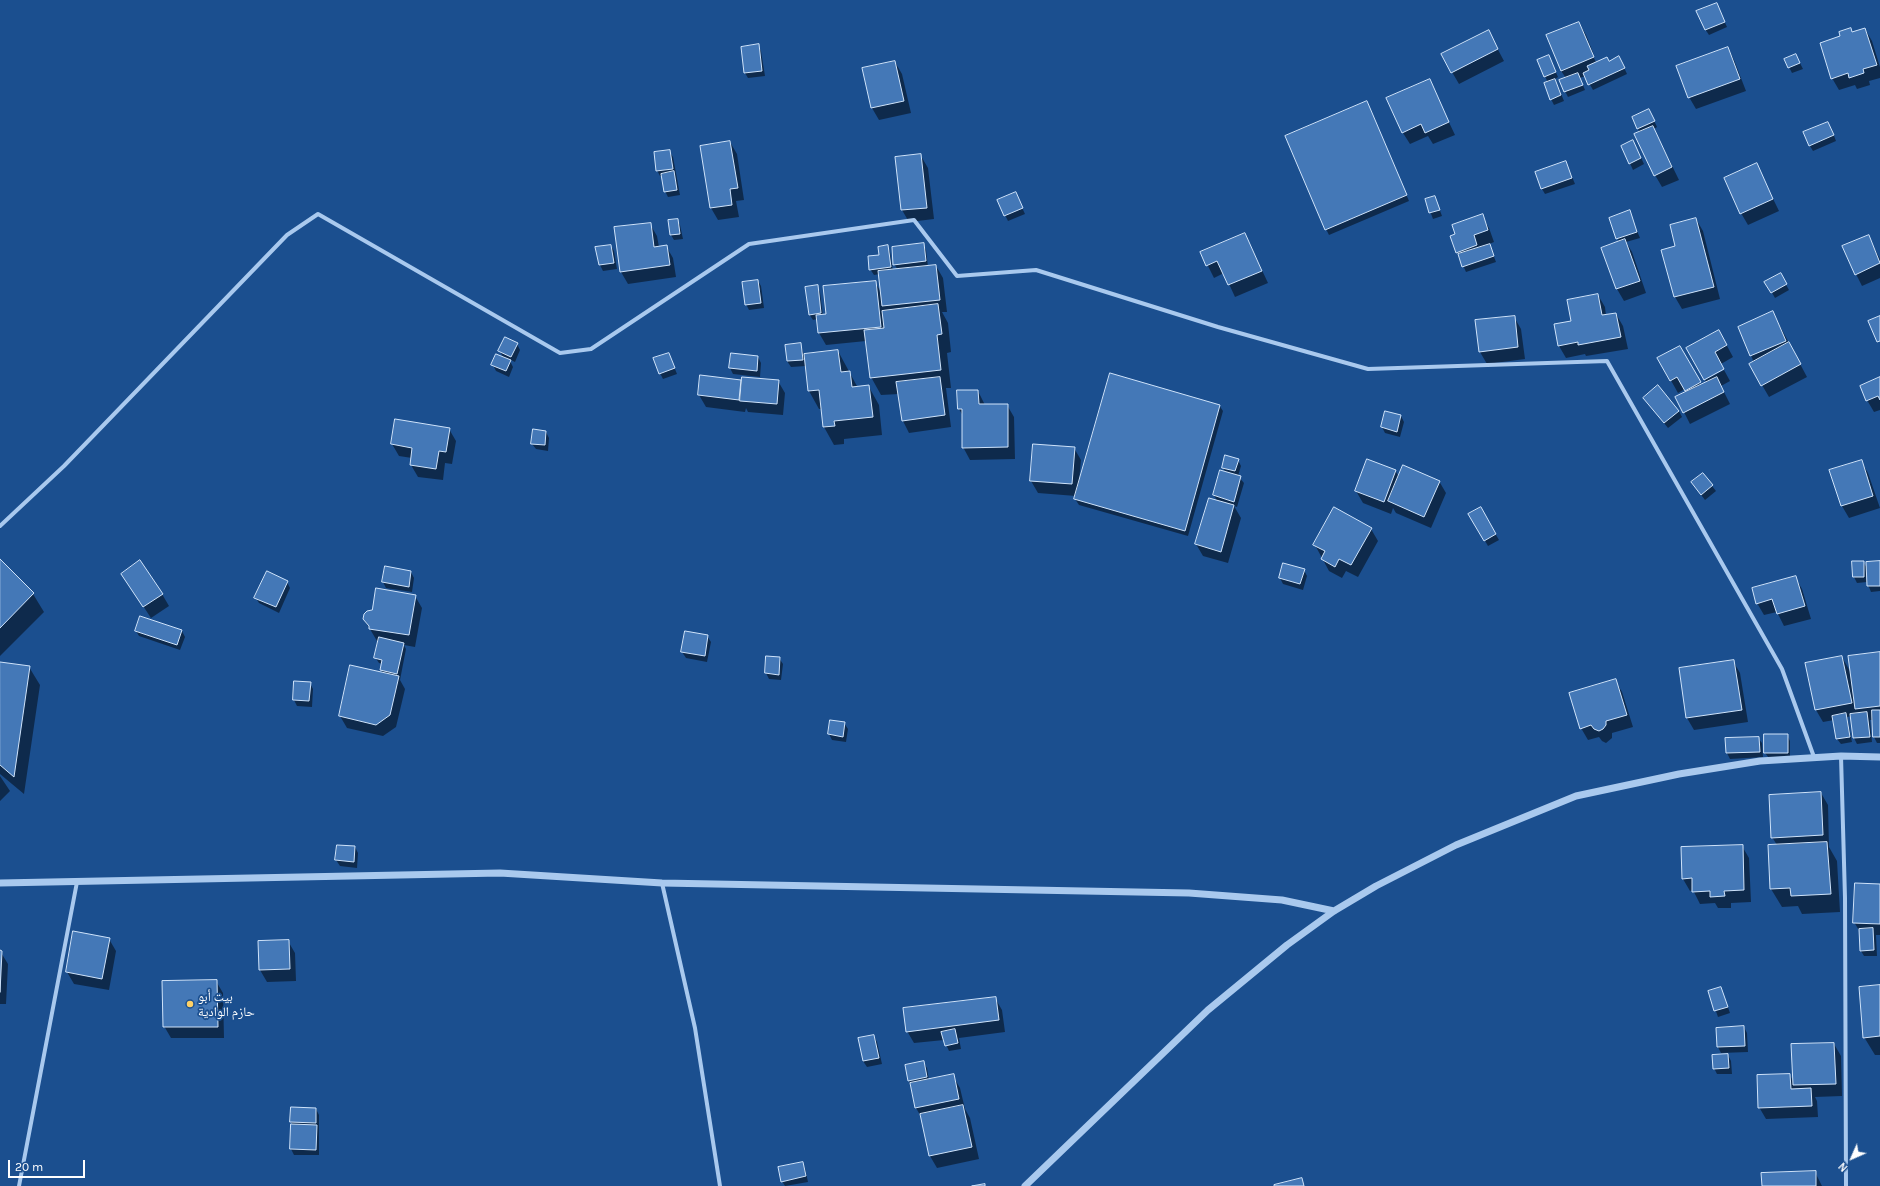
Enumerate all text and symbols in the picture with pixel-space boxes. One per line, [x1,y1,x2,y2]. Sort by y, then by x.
place label: بيت أبو حازم الوادية [198,989,255,1020]
marker: بيت أبو حازم الوادية [185,999,195,1009]
north arrow [1832,1138,1872,1178]
scale bar [10,1152,87,1178]
text: N [1836,1159,1851,1174]
text: 20 m [15,1160,43,1174]

